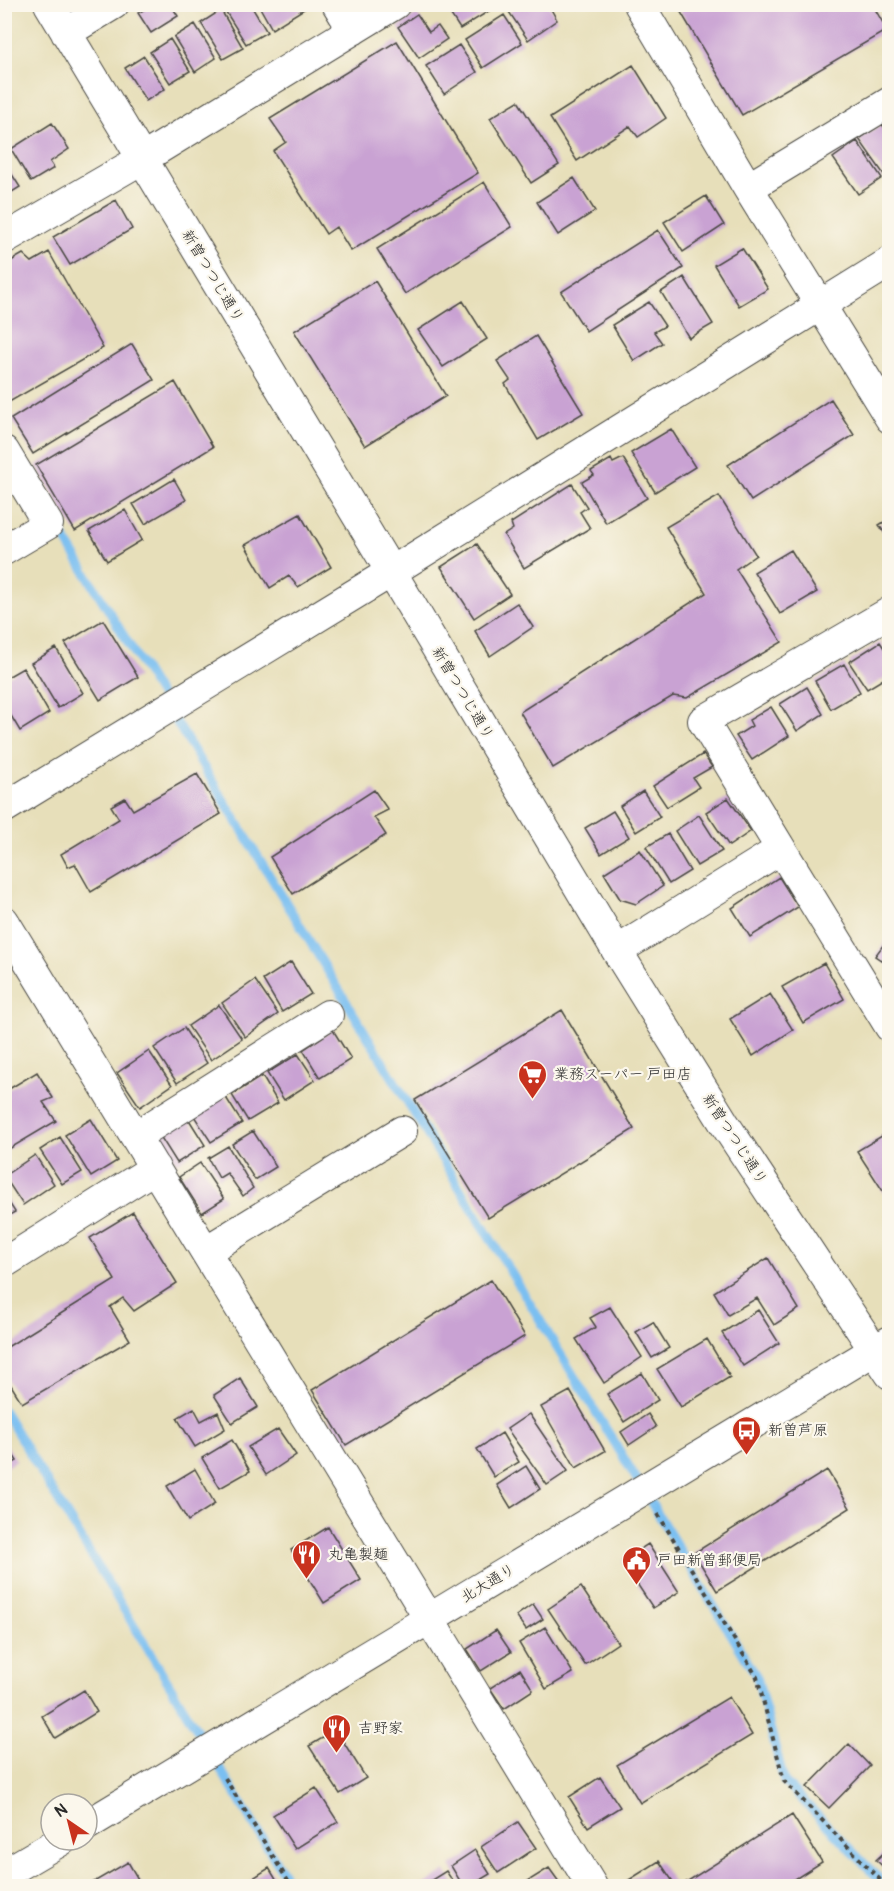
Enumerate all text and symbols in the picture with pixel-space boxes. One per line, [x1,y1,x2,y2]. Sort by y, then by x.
street label: 新曽つつじ通り [177,226,248,326]
street label: 新曽つつじ通り [427,643,498,743]
supermarket icon: 業務スーパー 戸田店 [517,1058,549,1100]
place label: 業務スーパー 戸田店 [554,1065,692,1084]
street label: 新曽つつじ通り [698,1090,771,1188]
bus stop icon: 新曽芦原 [731,1414,763,1456]
place label: 新曽芦原 [768,1421,828,1440]
restaurant icon: 丸亀製麺 [291,1538,323,1580]
public building icon: 戸田新曽郵便局 [620,1544,652,1586]
place label: 丸亀製麺 [328,1545,388,1564]
place label: 戸田新曽郵便局 [657,1551,762,1570]
street label: 北大通り [458,1560,519,1607]
restaurant icon: 吉野家 [321,1712,353,1754]
place label: 吉野家 [358,1719,403,1738]
north arrow [39,1792,99,1852]
text: N [51,1799,71,1822]

